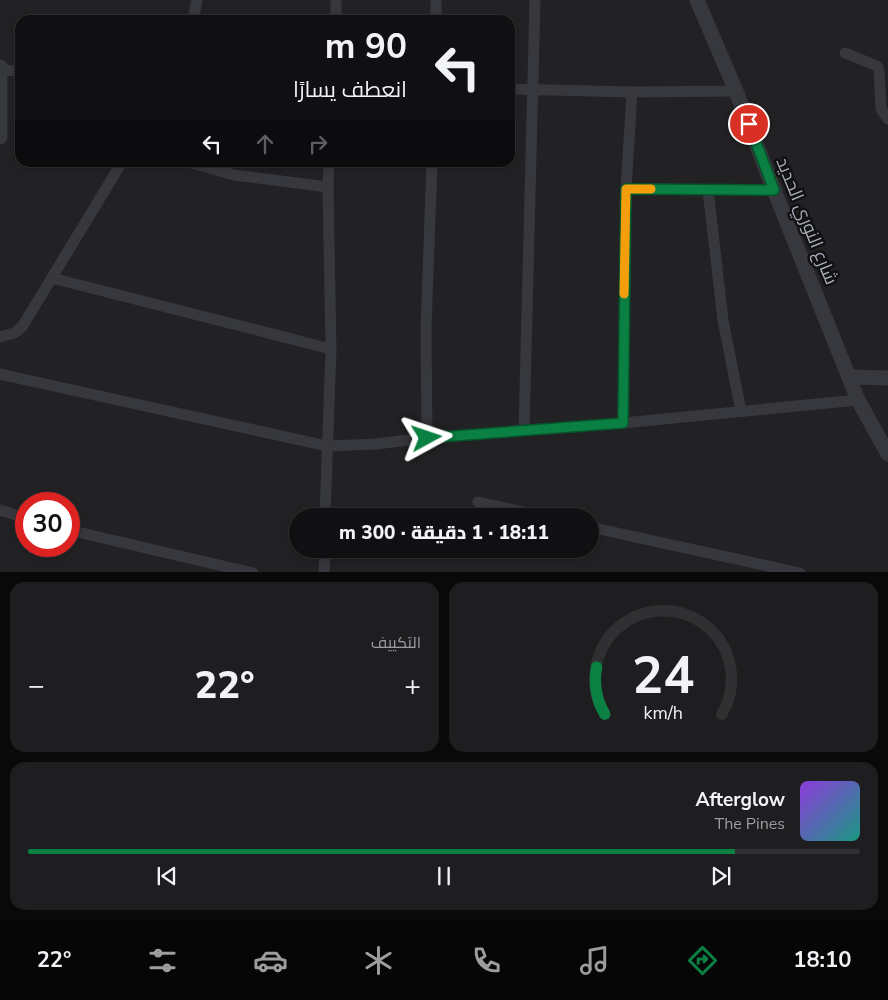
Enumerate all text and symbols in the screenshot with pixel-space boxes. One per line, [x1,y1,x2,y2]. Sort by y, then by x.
text: 90 m [325,23,407,70]
icon: left [425,35,490,100]
text: انعطف يسارًا [293,75,407,105]
pin [728,103,770,145]
icon: arrive [735,110,763,138]
icon: left [198,130,226,158]
icon: ahead [251,130,279,158]
icon: right [304,130,332,158]
street label: شارع النوري الحديد [769,154,843,289]
position arrow [400,411,452,463]
speed limit sign: 30 [15,492,80,557]
text: 18:11 · 1 دقيقة · 300 m [339,520,549,546]
text: التكييف [371,632,421,654]
text: 24 [632,640,695,711]
text: 22° [194,660,255,711]
text: − [28,667,45,705]
text: + [404,667,421,705]
text: km/h [644,701,683,725]
text: Afterglow [695,787,785,813]
text: The Pines [715,813,785,835]
icon: previous [153,862,181,890]
icon: pause [430,862,458,890]
icon: next [707,862,735,890]
icon: filters [145,943,180,978]
icon: car [253,943,288,978]
icon: climate [361,943,396,978]
icon: phone [469,943,504,978]
icon: music [577,943,612,978]
icon: directions [685,943,720,978]
text: 22° [37,945,71,975]
text: 18:10 [793,945,851,975]

